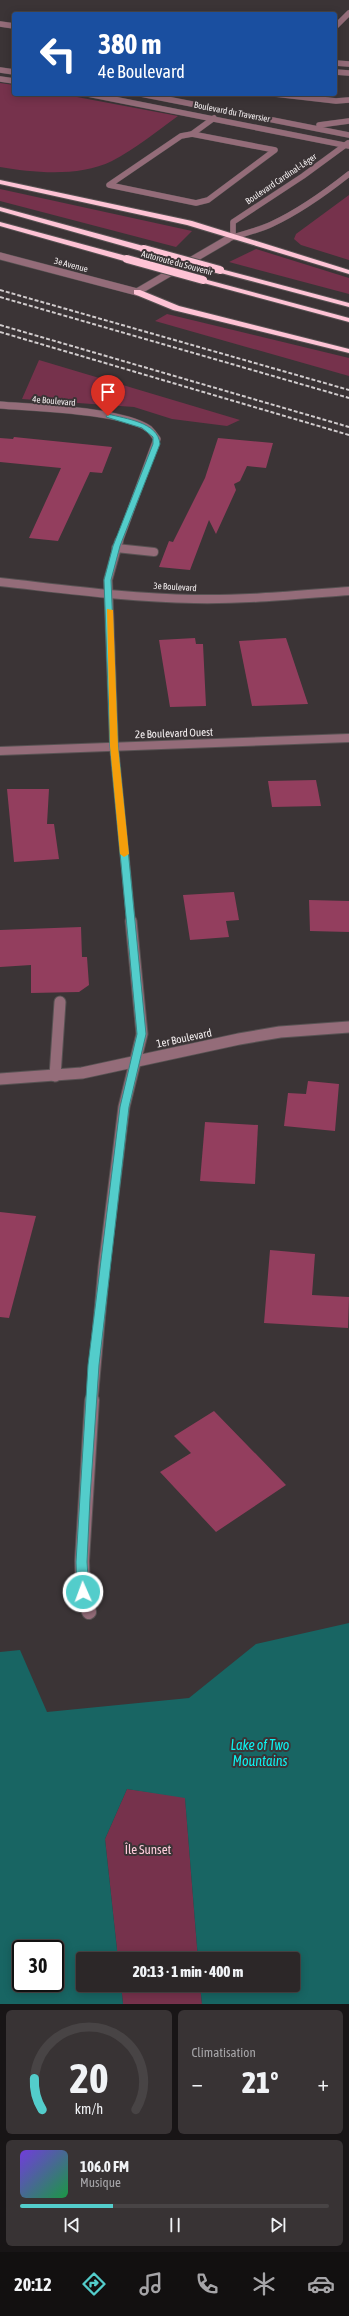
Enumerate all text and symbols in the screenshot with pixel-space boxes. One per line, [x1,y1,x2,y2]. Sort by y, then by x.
icon: left [32,28,84,80]
text: 380 m [98,28,161,60]
text: 4e Boulevard [98,61,185,82]
street label: Boulevard du Traversier [193,100,271,124]
street label: Boulevard Cardinal-Léger [244,151,319,206]
street label: Autoroute du Souvenir [140,249,214,277]
street label: 3e Avenue [53,256,89,274]
pin [91,375,125,416]
icon: arrive [97,381,119,403]
street label: 4e Boulevard [32,394,76,408]
street label: 3e Boulevard [153,581,197,593]
street label: 2e Boulevard Ouest [135,726,213,740]
street label: 1er Boulevard [155,1026,213,1050]
position arrow [62,1571,104,1613]
water label: Lake of Two Mountains [231,1737,290,1769]
park label: Île Sunset [125,1842,172,1857]
speed limit sign: 30 [12,1940,64,1992]
text: 20:13 · 1 min · 400 m [133,1963,243,1980]
text: Climatisation [192,2045,256,2060]
text: 20 [69,2054,108,2102]
text: 21° [242,2065,278,2099]
text: − [192,2070,203,2096]
text: + [318,2070,329,2096]
text: km/h [75,2101,103,2117]
text: 106.0 FM [80,2158,129,2175]
text: Musique [80,2175,121,2190]
icon: previous [61,2214,83,2236]
icon: pause [164,2214,186,2236]
icon: next [267,2214,289,2236]
icon: directions [80,2270,108,2298]
icon: music [137,2270,165,2298]
icon: phone [193,2270,221,2298]
icon: climate [250,2270,278,2298]
icon: car [307,2270,335,2298]
text: 20:12 [14,2274,52,2295]

